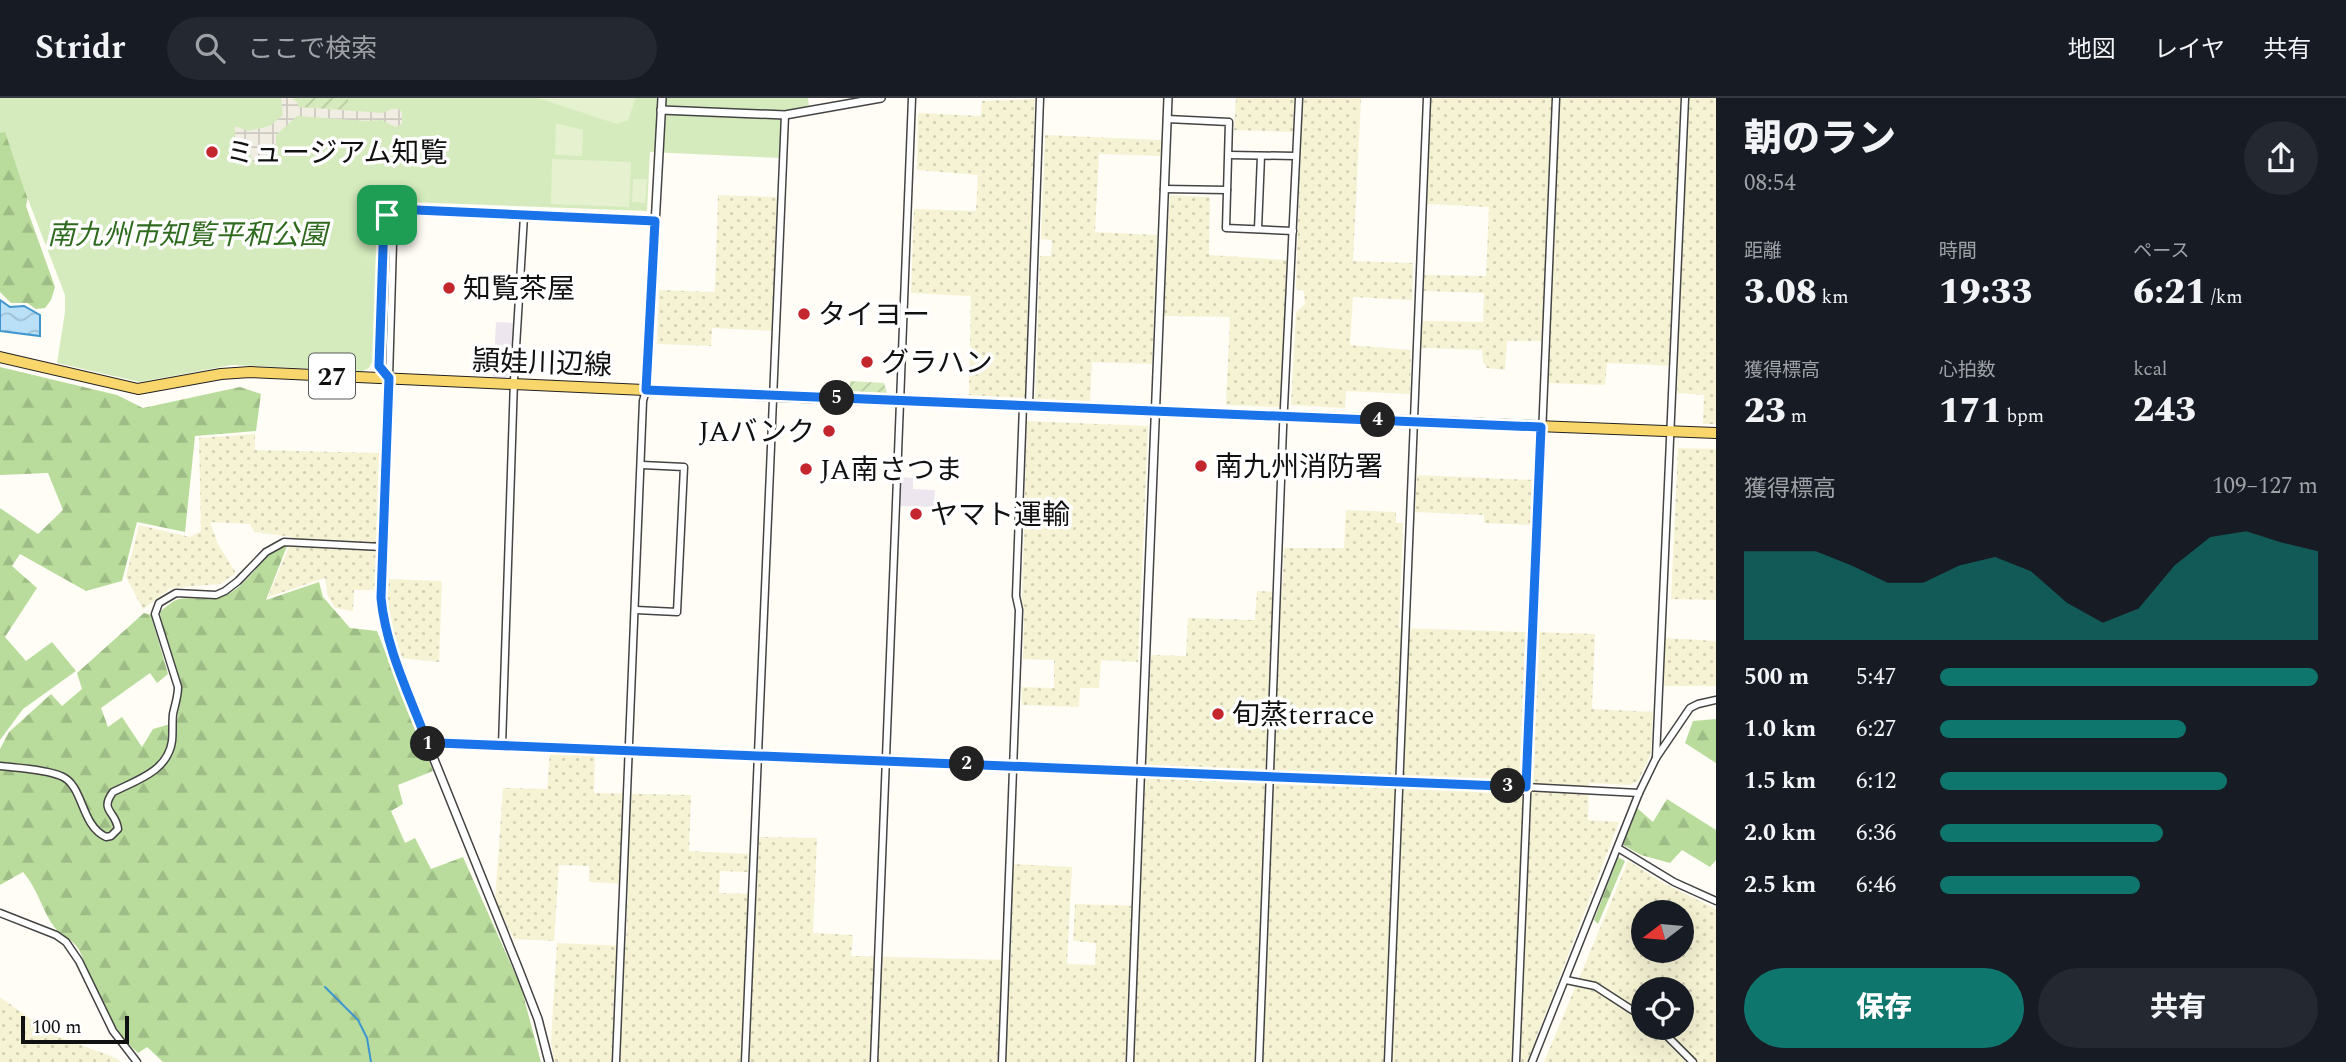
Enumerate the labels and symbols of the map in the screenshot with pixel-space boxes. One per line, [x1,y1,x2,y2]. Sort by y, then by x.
place label: ミュージアム知覧 [226,132,447,175]
marker: ミュージアム知覧 [204,144,220,160]
pin [357,185,417,245]
park label: 南九州市知覧平和公園 [47,214,331,257]
place label: 知覧茶屋 [463,268,575,311]
marker: 知覧茶屋 [441,280,457,296]
place label: タイヨー [818,294,930,337]
marker: タイヨー [796,306,812,322]
street label: 頴娃川辺線 [471,340,613,387]
place label: グラハン [881,342,993,385]
road number: 27 [309,354,355,398]
marker: グラハン [859,354,875,370]
pin: 5 [820,380,854,416]
pin: 4 [1360,402,1396,438]
place label: JAバンク [699,411,815,454]
marker: JAバンク [821,423,837,439]
place label: 南九州消防署 [1215,446,1383,489]
place label: JA南さつま [820,449,963,492]
marker: 南九州消防署 [1193,458,1209,474]
marker: JA南さつま [798,461,814,477]
place label: ヤマト運輸 [930,494,1070,537]
marker: ヤマト運輸 [908,506,924,522]
place label: 旬蒸terrace [1232,694,1375,737]
marker: 旬蒸terrace [1210,706,1226,722]
pin: 1 [410,726,446,762]
pin: 2 [950,746,984,782]
pin: 3 [1490,768,1526,804]
north arrow [1631,900,1694,962]
scale bar [21,1013,130,1045]

